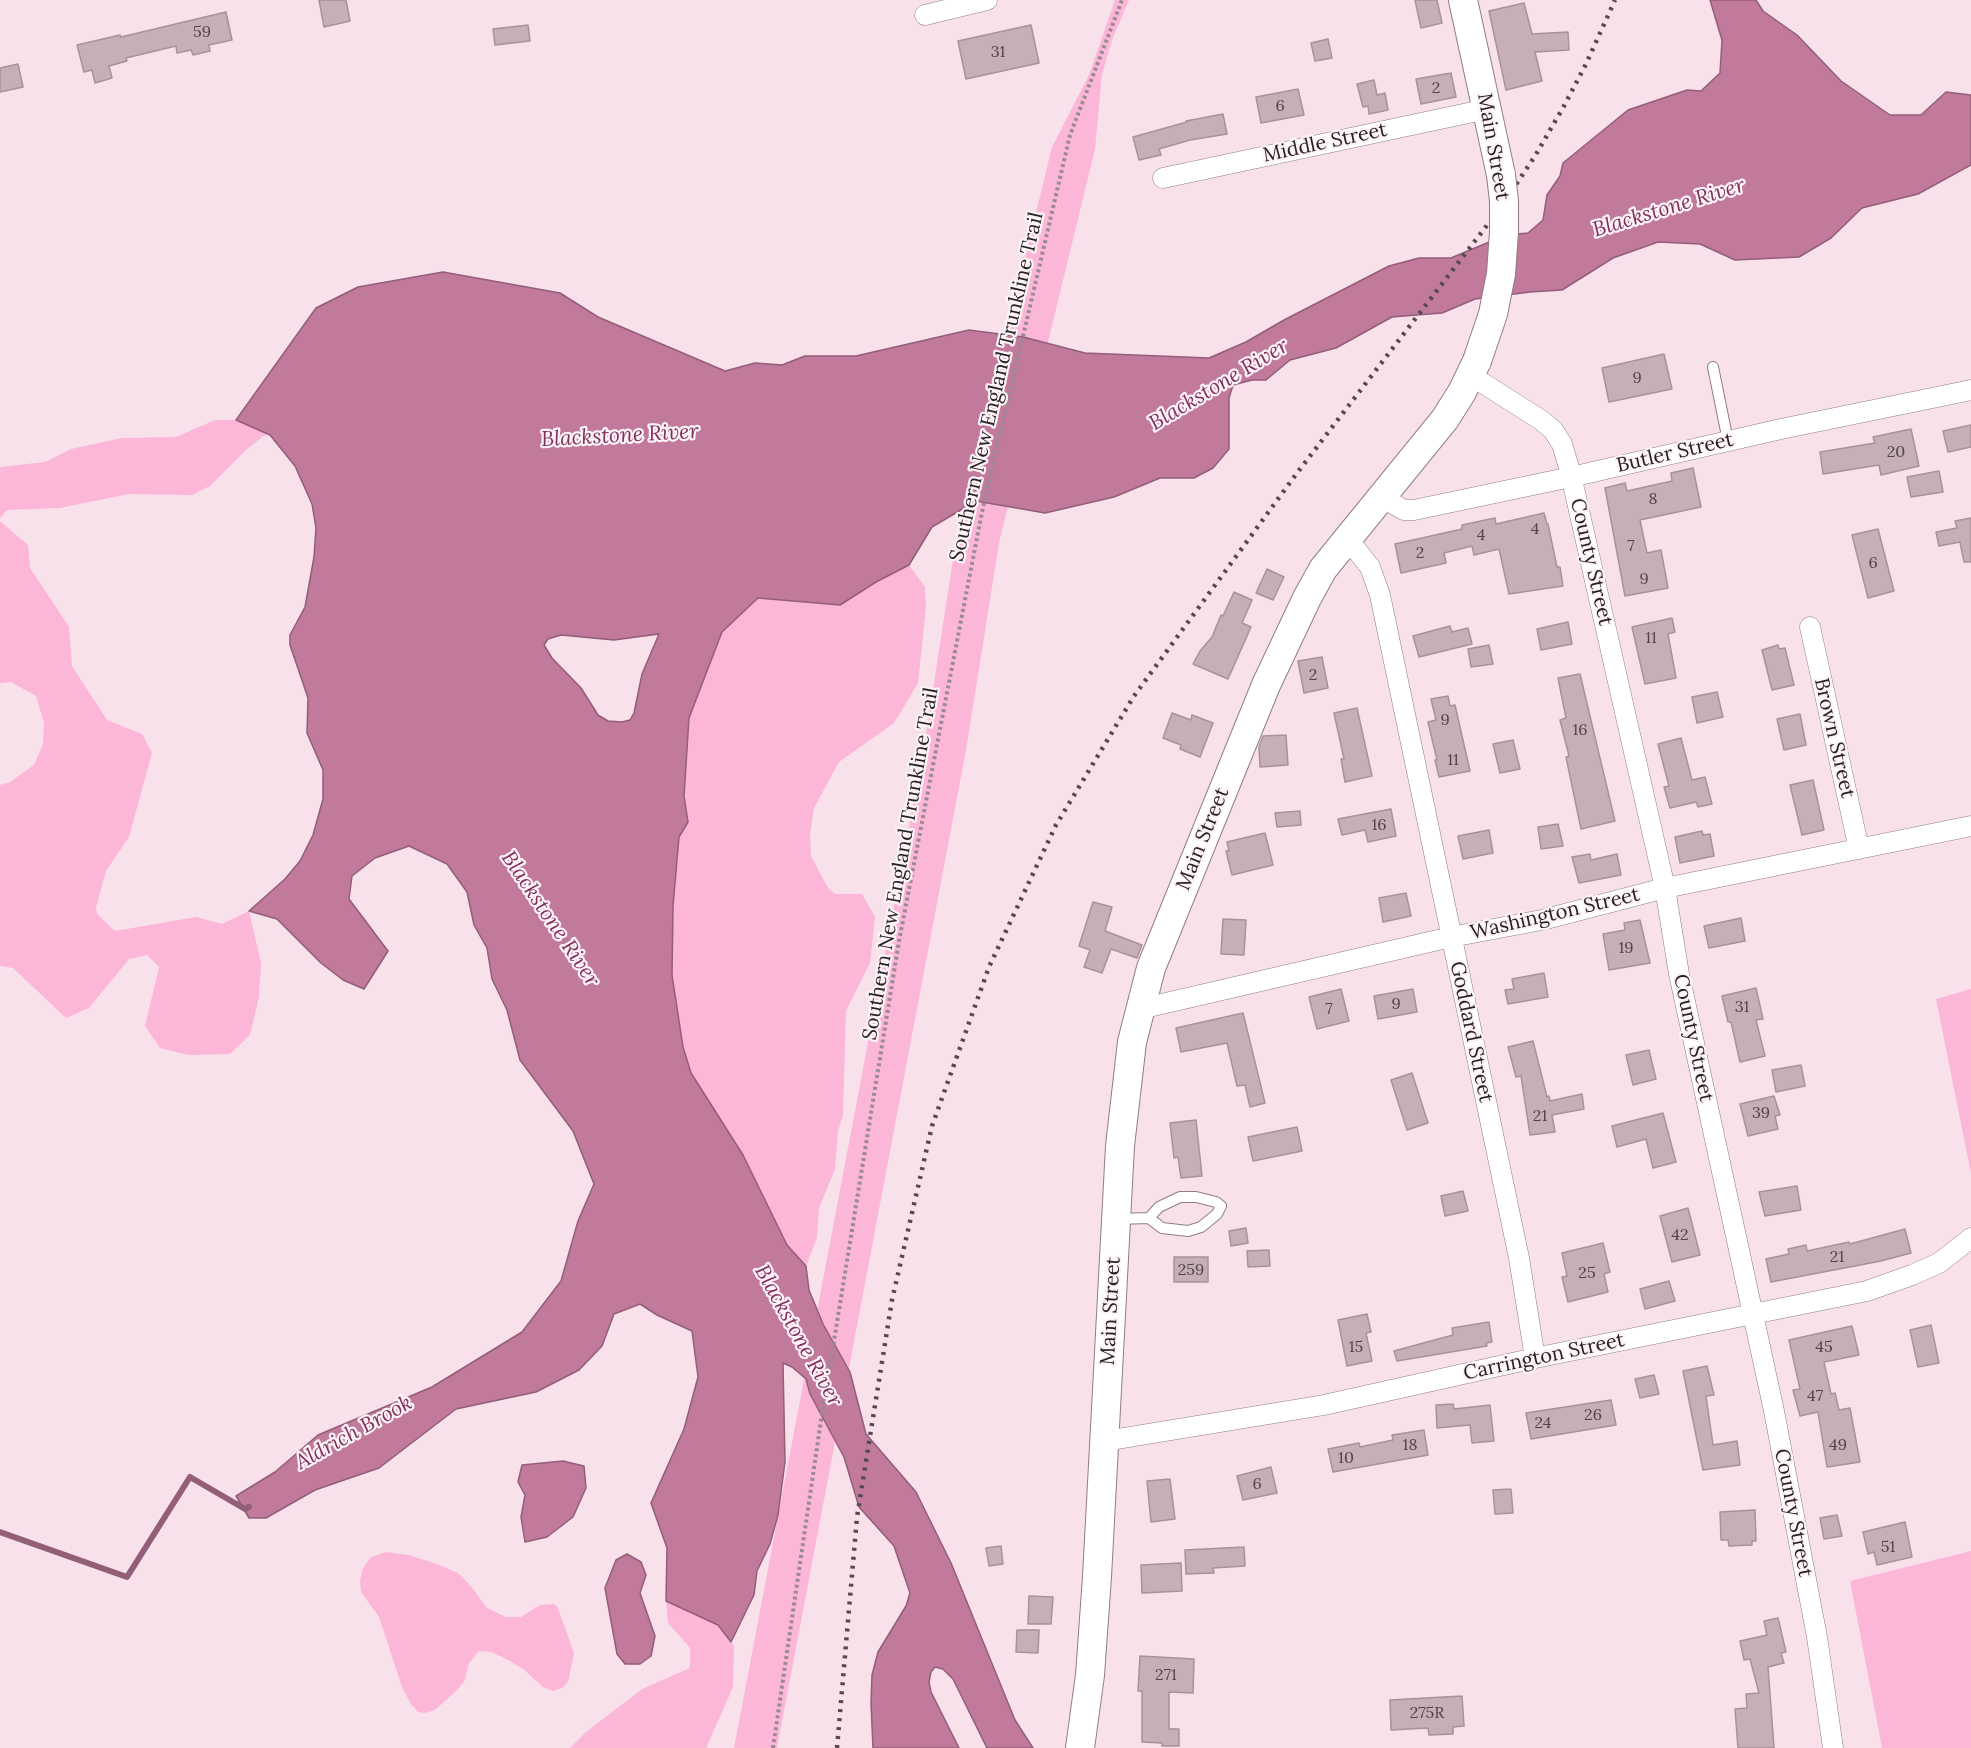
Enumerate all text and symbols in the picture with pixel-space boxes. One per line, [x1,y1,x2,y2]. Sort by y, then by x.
house number: 59 [193,22,211,42]
house number: 31 [991,42,1005,62]
house number: 2 [1432,78,1440,98]
street label: Main Street [1472,92,1514,202]
house number: 6 [1275,96,1285,116]
street label: Middle Street [1261,118,1389,168]
water label: Blackstone River [1590,173,1748,243]
street label: Southern New England Trunkline Trail [945,210,1049,564]
water label: Blackstone River [1145,334,1293,436]
house number: 9 [1632,368,1642,388]
water label: Blackstone River [541,419,699,453]
street label: Butler Street [1614,428,1736,478]
house number: 20 [1887,442,1905,462]
house number: 8 [1649,489,1657,509]
street label: County Street [1565,496,1617,628]
house number: 4 [1531,519,1539,539]
house number: 4 [1477,525,1485,545]
house number: 7 [1627,536,1635,556]
house number: 2 [1416,543,1424,563]
house number: 6 [1868,553,1878,573]
house number: 9 [1639,569,1649,589]
house number: 11 [1645,628,1657,648]
house number: 2 [1309,665,1317,685]
street label: Brown Street [1809,676,1859,800]
street label: Southern New England Trunkline Trail [858,686,944,1042]
house number: 9 [1440,710,1450,730]
house number: 16 [1572,720,1588,740]
house number: 11 [1447,750,1459,770]
street label: Main Street [1172,784,1234,894]
house number: 16 [1371,815,1387,835]
water label: Blackstone River [495,847,605,991]
street label: Washington Street [1468,883,1642,945]
house number: 19 [1618,938,1634,958]
street label: Goddard Street [1444,959,1498,1105]
street label: County Street [1668,972,1718,1104]
house number: 9 [1391,994,1401,1014]
house number: 31 [1735,997,1749,1017]
house number: 7 [1325,999,1333,1019]
house number: 39 [1752,1103,1770,1123]
house number: 21 [1533,1106,1547,1126]
house number: 42 [1671,1225,1689,1245]
house number: 21 [1830,1247,1844,1267]
street label: Main Street [1096,1256,1126,1366]
house number: 259 [1178,1260,1204,1280]
water label: Blackstone River [749,1261,847,1411]
house number: 25 [1578,1263,1596,1283]
street label: Carrington Street [1461,1328,1627,1386]
house number: 15 [1349,1337,1363,1357]
house number: 45 [1815,1337,1833,1357]
house number: 47 [1807,1386,1823,1406]
water label: Aldrich Brook [291,1391,417,1475]
house number: 26 [1584,1405,1602,1425]
house number: 24 [1535,1413,1551,1433]
house number: 18 [1403,1435,1417,1455]
house number: 49 [1829,1435,1847,1455]
street label: County Street [1769,1447,1817,1579]
house number: 10 [1338,1448,1354,1468]
house number: 6 [1252,1474,1262,1494]
house number: 51 [1881,1537,1895,1557]
house number: 271 [1155,1665,1177,1685]
house number: 275R [1410,1703,1444,1723]

